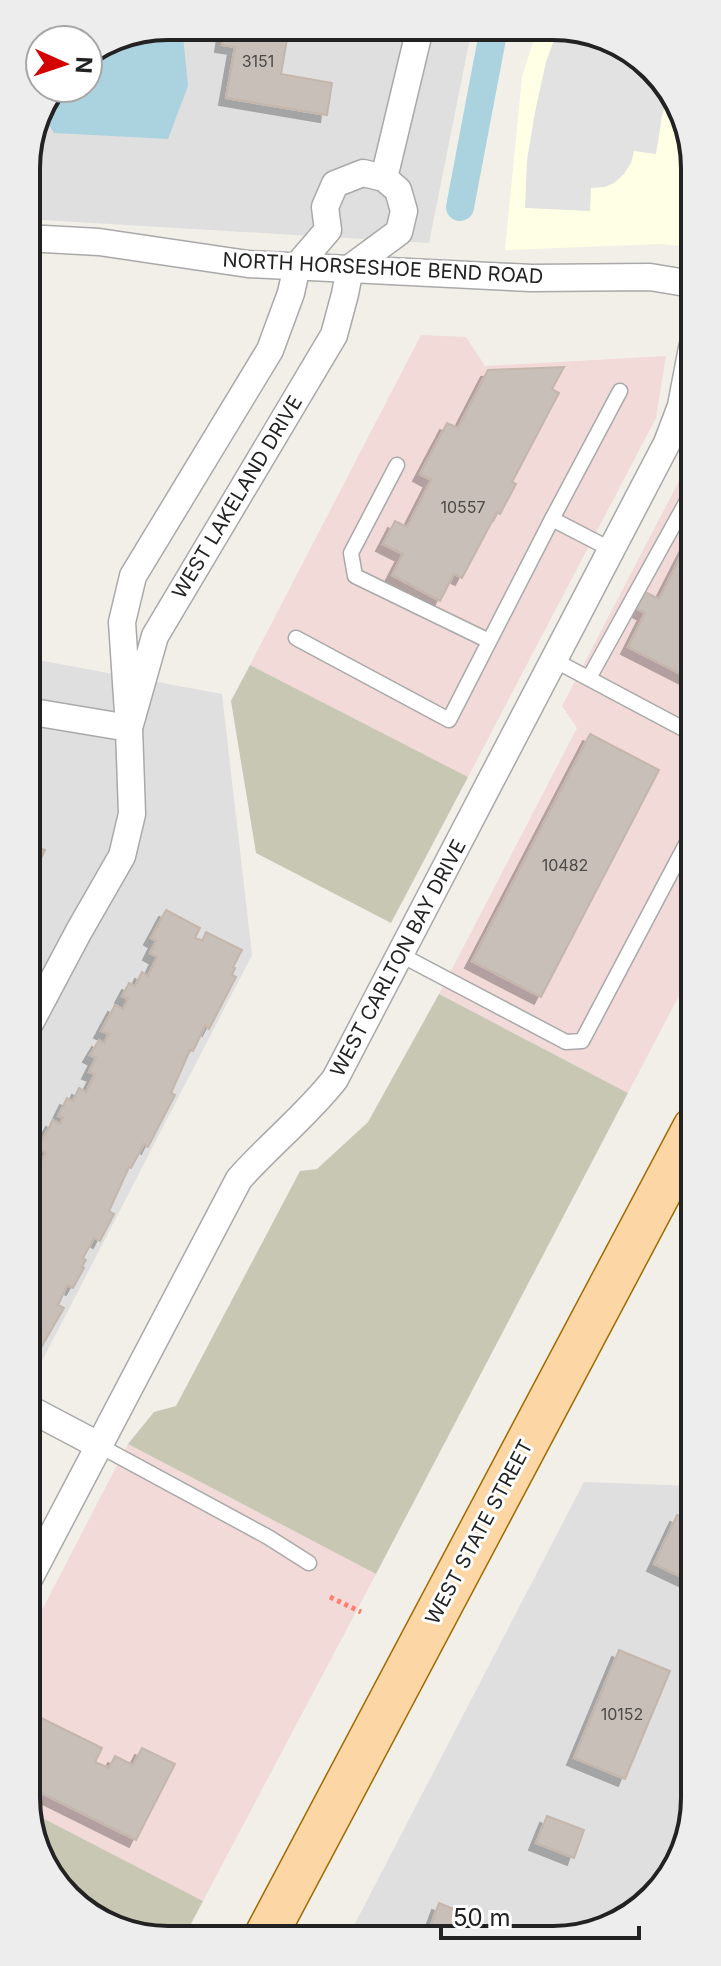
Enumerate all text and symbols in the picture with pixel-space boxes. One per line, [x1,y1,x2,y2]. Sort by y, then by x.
north arrow [24,24,104,104]
house number: 3151 [242,51,274,71]
text: N [71,56,97,74]
street label: NORTH HORSESHOE BEND ROAD [222,248,544,288]
street label: WEST LAKELAND DRIVE [167,391,307,603]
house number: 10557 [440,497,486,517]
street label: WEST CARLTON BAY DRIVE [325,835,471,1081]
house number: 10482 [542,855,588,875]
street label: WEST STATE STREET [420,1436,538,1628]
house number: 10152 [601,1704,643,1724]
scale bar [441,1890,639,1940]
text: 50 m [453,1903,511,1932]

